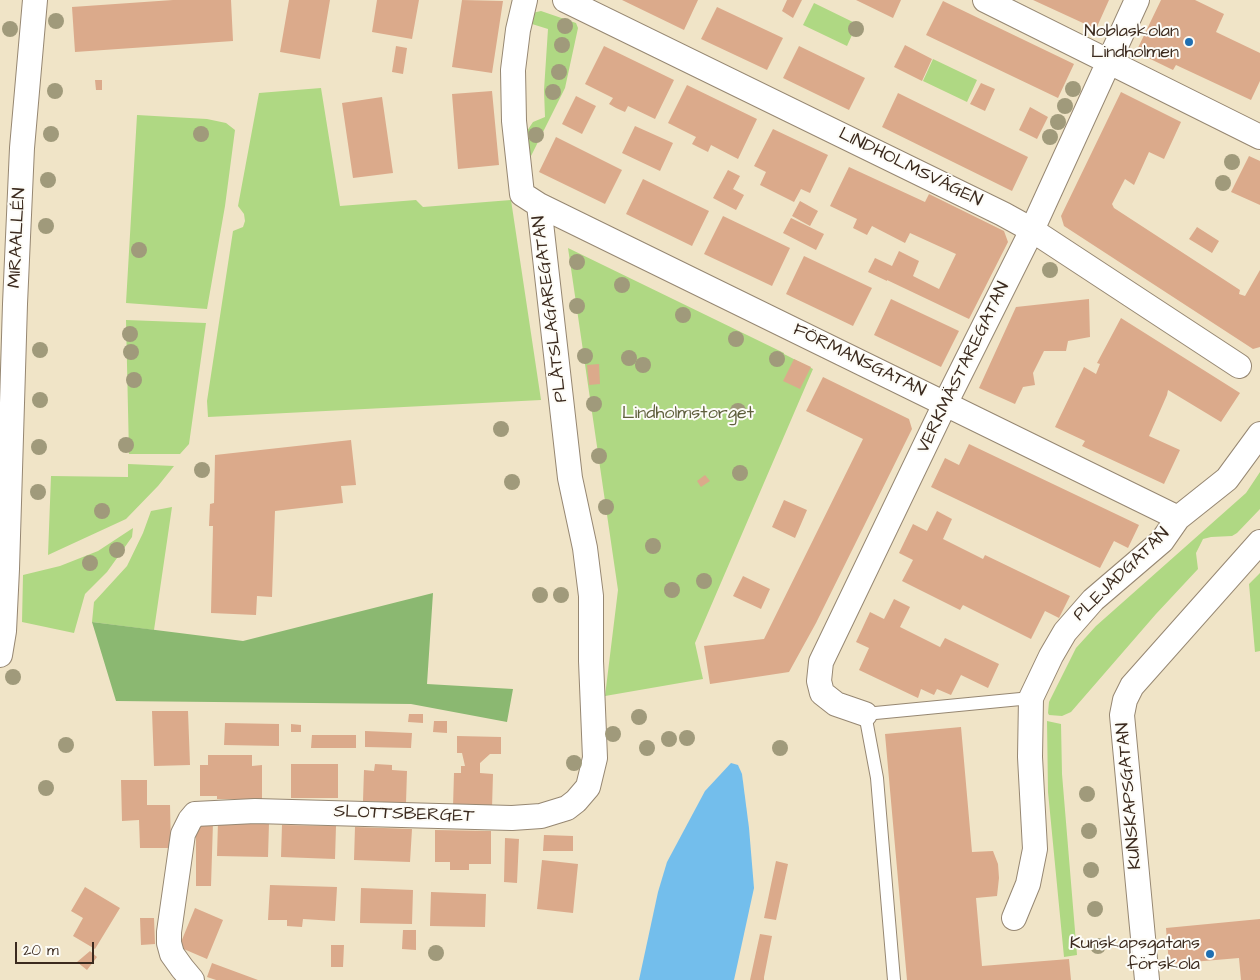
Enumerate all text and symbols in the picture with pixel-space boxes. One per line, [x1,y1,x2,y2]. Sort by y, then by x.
place label: Noblaskolan Lindholmen [1084,21,1179,64]
marker: Noblaskolan Lindholmen [1183,36,1195,48]
street label: LINDHOLMSVÄGEN [835,124,985,212]
street label: MIRAALLÉN [5,187,31,289]
street label: PLÅTSLAGAREGATAN [529,215,573,403]
street label: VERKMÄSTAREGATAN [913,279,1015,457]
street label: FÖRMANSGATAN [789,320,929,402]
park label: Lindholmstorget [622,403,754,425]
street label: PLEJADGATAN [1069,524,1175,626]
street label: KUNSKAPSGATAN [1113,722,1147,870]
street label: SLOTTSBERGET [333,802,475,828]
scale bar [18,932,96,964]
place label: Kunskapsgatans förskola [1070,933,1200,976]
text: 20 m [23,940,59,961]
marker: Kunskapsgatans förskola [1204,948,1216,960]

